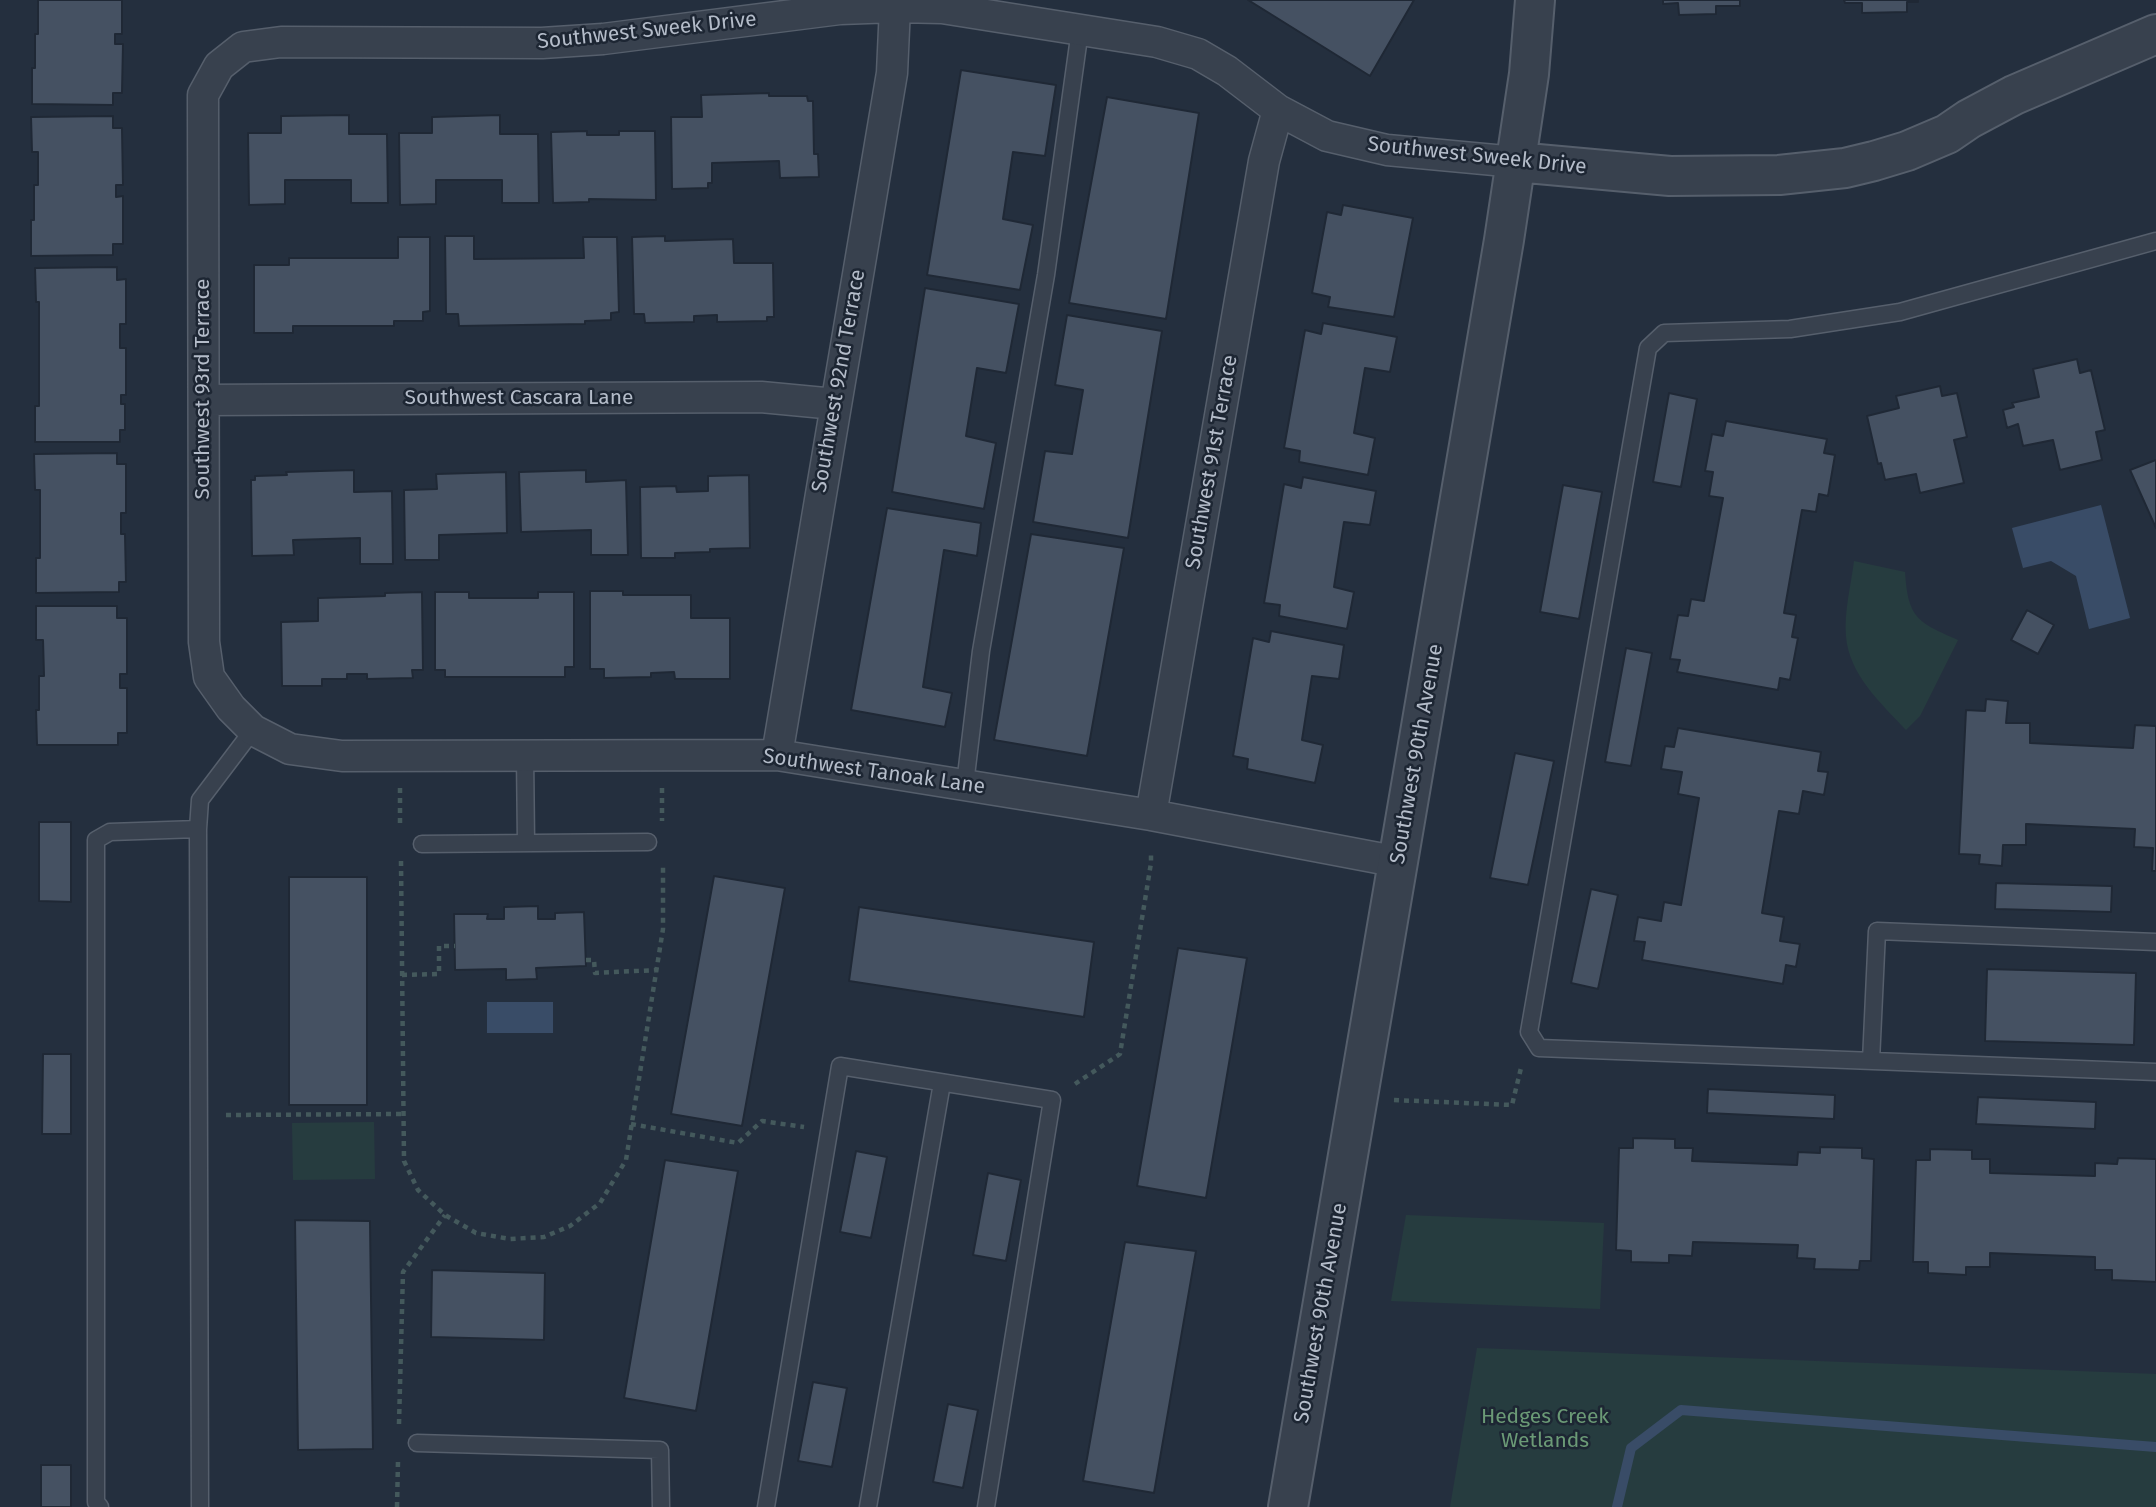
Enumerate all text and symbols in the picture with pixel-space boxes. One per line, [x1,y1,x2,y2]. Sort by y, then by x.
street label: Southwest Sweek Drive [536,7,758,55]
street label: Southwest Sweek Drive [1366,132,1588,180]
street label: Southwest 92nd Terrace [807,268,871,494]
street label: Southwest 93rd Terrace [190,278,216,500]
street label: Southwest 91st Terrace [1181,353,1243,571]
street label: Southwest Cascara Lane [405,385,633,411]
street label: Southwest 90th Avenue [1385,642,1449,866]
street label: Southwest Tanoak Lane [761,744,987,800]
street label: Southwest 90th Avenue [1289,1201,1353,1425]
park label: Hedges Creek Wetlands [1481,1404,1609,1454]

